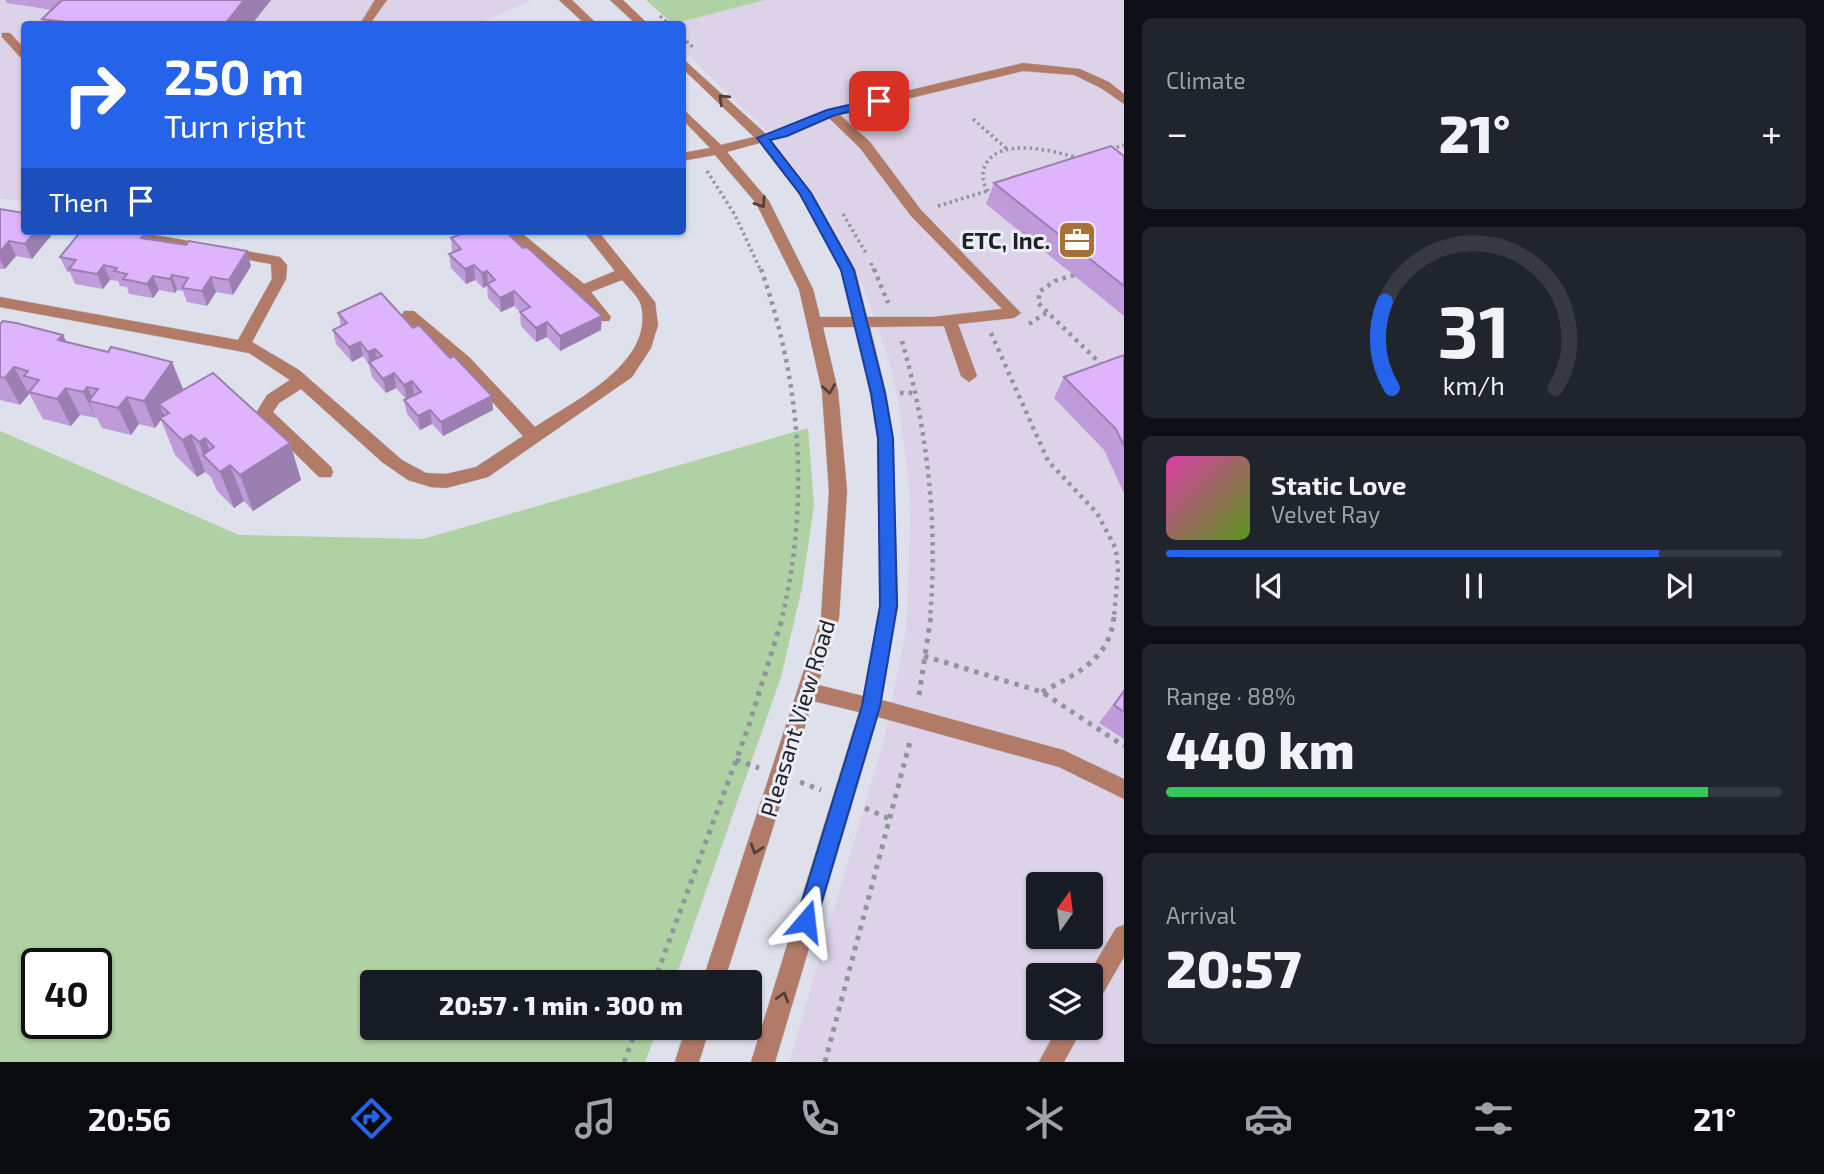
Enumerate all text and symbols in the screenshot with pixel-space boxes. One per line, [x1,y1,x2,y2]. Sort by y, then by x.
text: 250 m [164,46,304,105]
icon: right [49,49,140,140]
text: Climate [1166,66,1246,94]
pin [849,71,909,131]
icon: arrive [860,82,898,120]
one-way arrow [718,95,731,108]
text: 21° [1439,101,1510,163]
text: Turn right [164,106,306,144]
text: − [1166,109,1188,155]
text: + [1761,109,1782,155]
icon: arrive [122,182,160,220]
text: Then [49,186,108,217]
one-way arrow [753,195,766,208]
office icon: ETC, Inc. [1056,219,1098,261]
place label: ETC, Inc. [961,226,1050,254]
text: 31 [1438,286,1510,374]
text: km/h [1443,370,1505,400]
one-way arrow [821,383,836,395]
text: Static Love [1271,469,1407,500]
text: Velvet Ray [1271,500,1380,528]
icon: previous [1250,567,1288,605]
icon: pause [1455,567,1493,605]
icon: next [1660,567,1698,605]
street label: Pleasant View Road [754,616,840,820]
text: Range · 88% [1166,682,1295,710]
text: 440 km [1166,717,1355,779]
one-way arrow [750,842,764,855]
north arrow [1026,872,1102,948]
map controls [1026,872,1103,1040]
position arrow [769,884,843,958]
text: Arrival [1166,901,1236,929]
text: 20:57 [1166,936,1301,998]
speed limit sign: 40 [21,948,112,1039]
button: layers [1026,963,1103,1040]
text: 20:57 · 1 min · 300 m [439,989,683,1020]
one-way arrow [774,991,789,1003]
icon: directions [347,1094,396,1143]
icon: music [571,1094,620,1143]
icon: phone [795,1094,844,1143]
icon: climate [1020,1094,1069,1143]
icon: car [1244,1094,1293,1143]
icon: filters [1469,1094,1518,1143]
text: 20:56 [88,1099,171,1137]
text: 21° [1693,1099,1736,1137]

